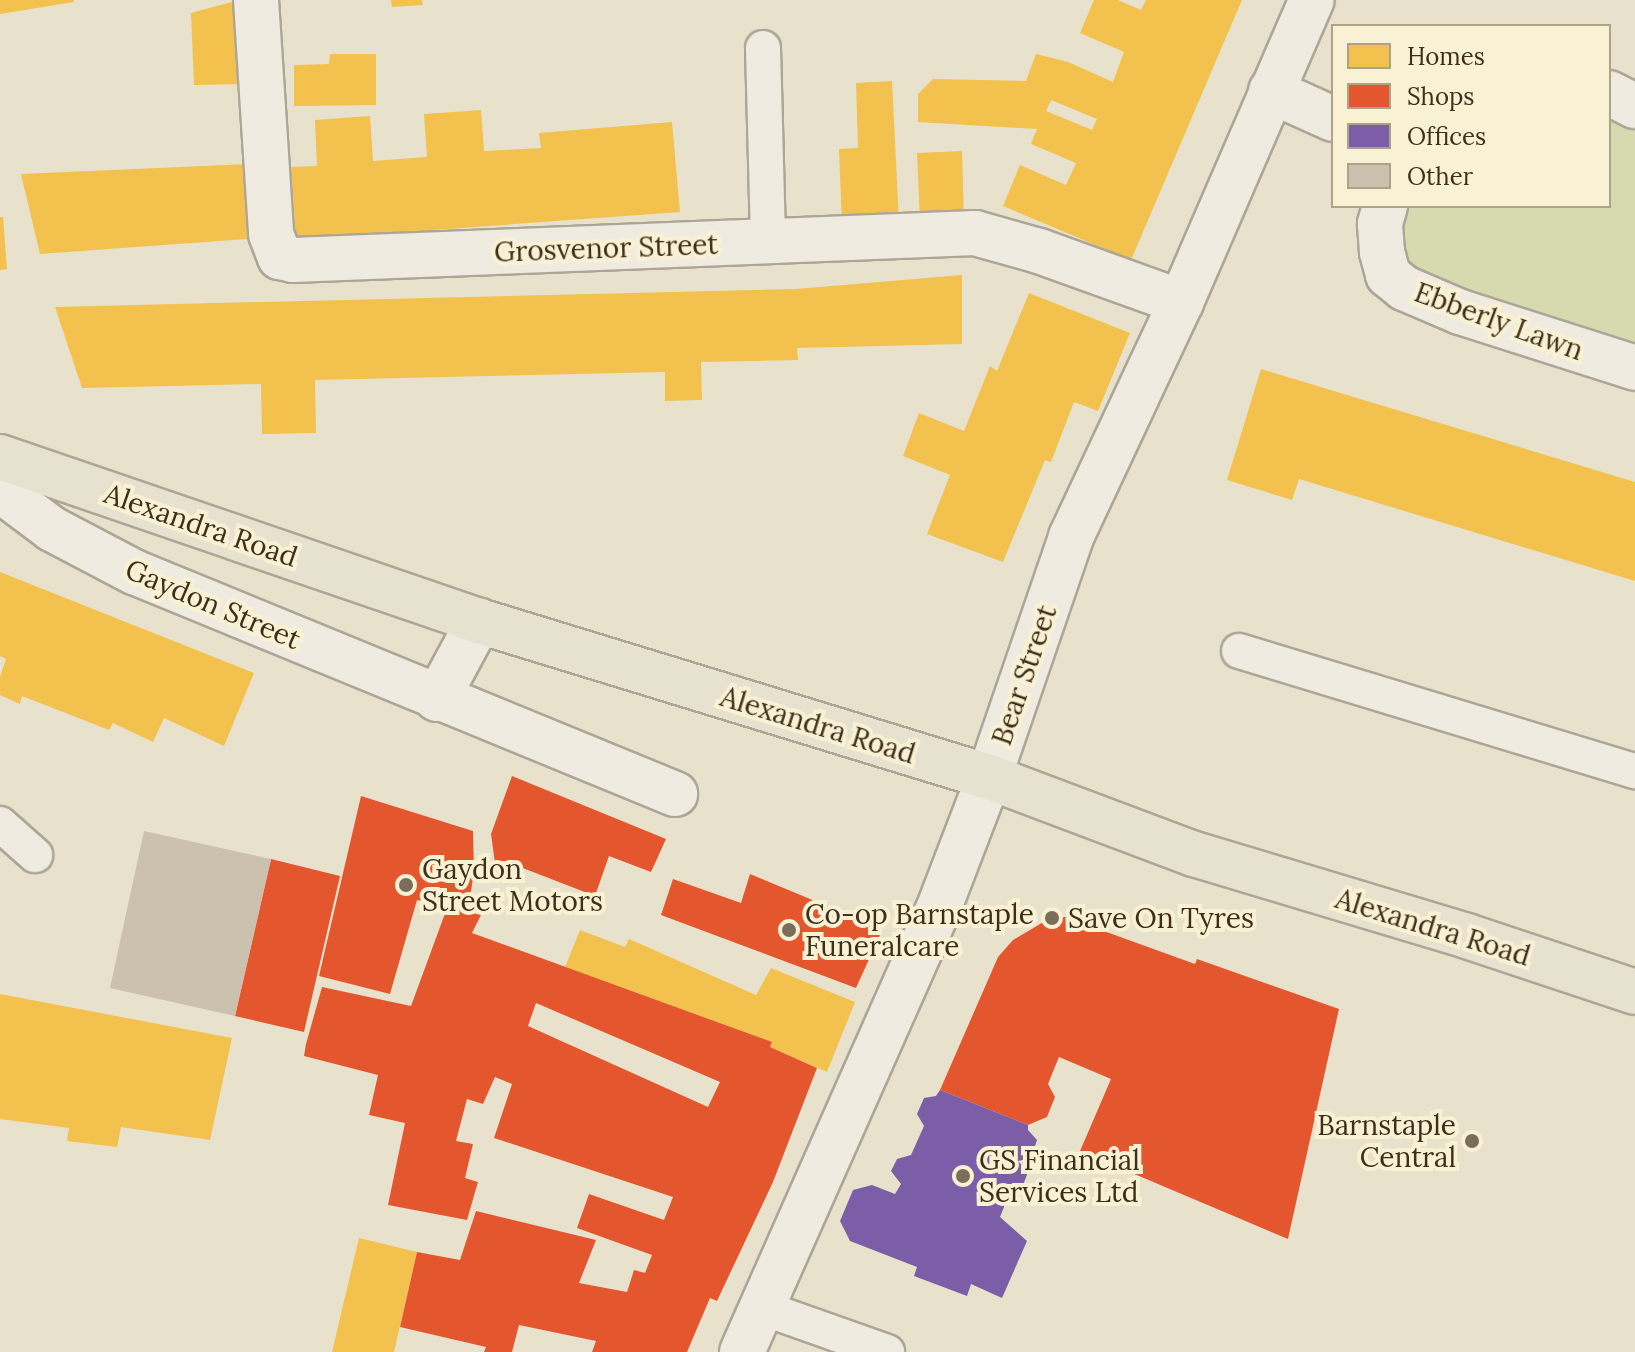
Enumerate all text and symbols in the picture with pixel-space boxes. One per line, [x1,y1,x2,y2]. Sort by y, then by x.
legend [1331,24,1611,208]
text: Homes [1407,41,1485,72]
text: Shops [1407,81,1474,112]
text: Offices [1407,121,1486,152]
text: Other [1407,161,1473,192]
street label: Grosvenor Street [493,227,719,269]
street label: Ebberly Lawn [1410,275,1588,367]
street label: Alexandra Road [100,476,302,574]
street label: Gaydon Street [120,552,306,656]
street label: Bear Street [984,601,1064,749]
street label: Alexandra Road [717,679,919,771]
place label: Gaydon Street Motors [422,852,603,918]
marker: Gaydon Street Motors [397,876,415,894]
street label: Alexandra Road [1332,881,1534,973]
place label: Co-op Barnstaple Funeralcare [805,897,1034,963]
place label: Save On Tyres [1068,901,1254,935]
marker: Save On Tyres [1043,909,1061,927]
marker: Co-op Barnstaple Funeralcare [780,921,798,939]
place label: Barnstaple Central [1317,1108,1456,1174]
marker: Barnstaple Central [1463,1132,1481,1150]
place label: GS Financial Services Ltd [979,1143,1140,1209]
marker: GS Financial Services Ltd [954,1167,972,1185]

